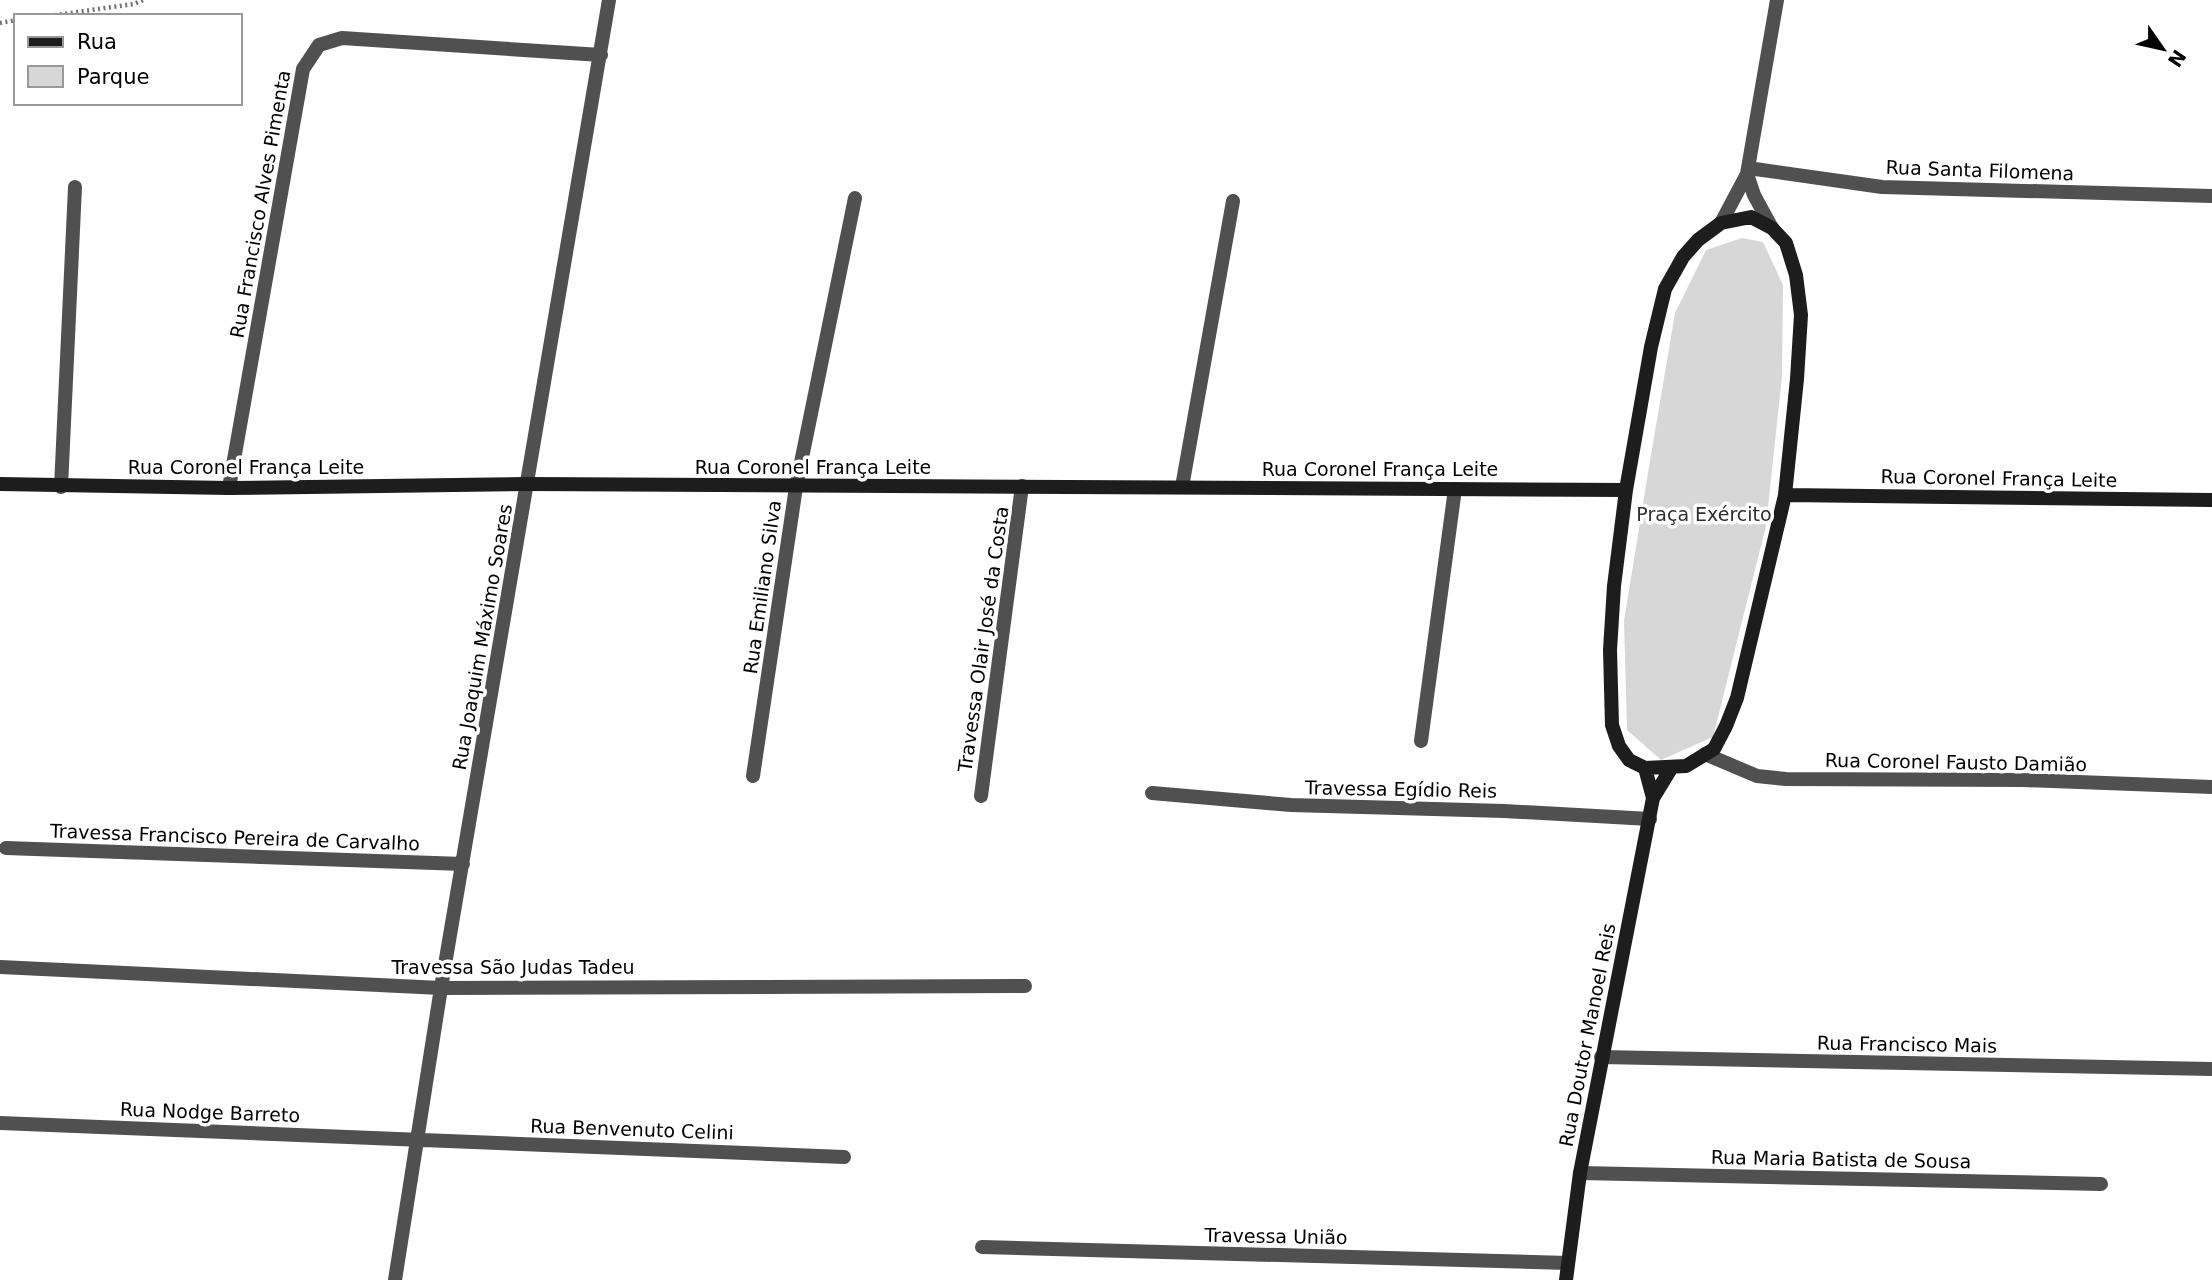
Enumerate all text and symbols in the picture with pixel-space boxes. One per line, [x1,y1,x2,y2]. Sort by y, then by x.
legend [14,14,242,105]
north arrow [2128,14,2198,84]
text: Rua [77,30,117,54]
text: N [2164,46,2191,71]
text: Parque [77,65,149,89]
street label: Rua Francisco Alves Pimenta [226,68,294,340]
street label: Rua Santa Filomena [1885,156,2075,184]
street label: Rua Coronel França Leite [128,456,364,478]
street label: Rua Coronel França Leite [695,456,931,478]
street label: Rua Coronel França Leite [1262,458,1498,480]
street label: Rua Coronel França Leite [1881,465,2117,491]
street label: Rua Emiliano Silva [739,499,785,675]
street label: Rua Joaquim Máximo Soares [448,502,516,772]
park label: Praça Exército [1636,503,1772,525]
street label: Travessa Olair José da Costa [953,505,1013,774]
street label: Rua Coronel Fausto Damião [1825,749,2087,775]
street label: Travessa Egídio Reis [1304,776,1497,802]
street label: Travessa Francisco Pereira de Carvalho [49,820,420,854]
street label: Rua Doutor Manoel Reis [1555,921,1619,1149]
street label: Travessa São Judas Tadeu [390,956,635,978]
street label: Rua Francisco Mais [1817,1031,1997,1057]
street label: Rua Nodge Barreto [120,1098,300,1126]
street label: Rua Benvenuto Celini [530,1114,734,1144]
street label: Rua Maria Batista de Sousa [1711,1146,1971,1172]
street label: Travessa União [1203,1224,1348,1248]

